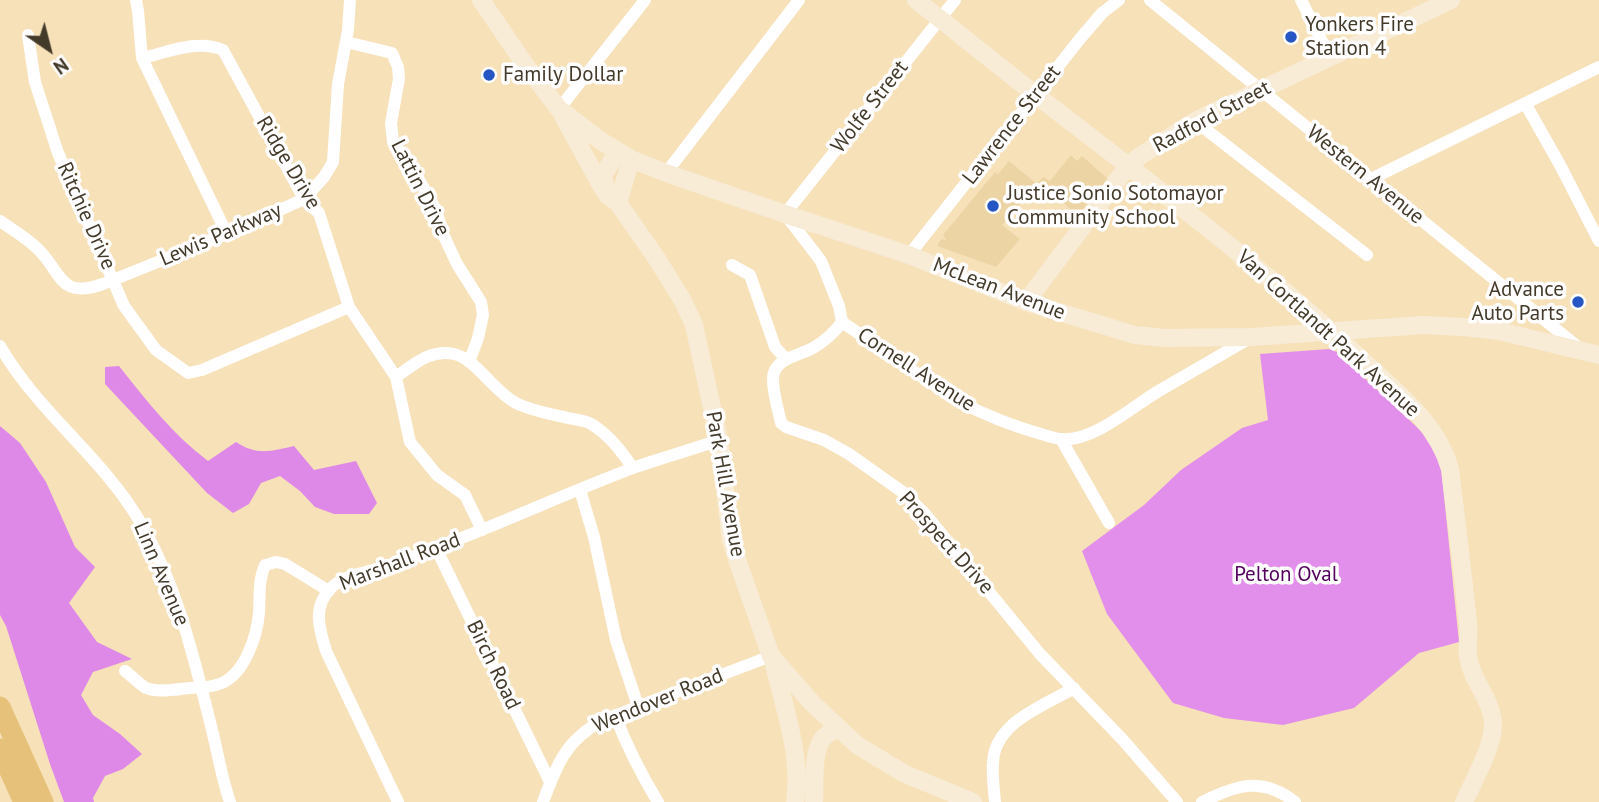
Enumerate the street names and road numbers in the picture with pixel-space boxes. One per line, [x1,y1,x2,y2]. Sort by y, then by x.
street label: Wolfe Street [826,56,914,158]
street label: Lawrence Street [958,60,1066,190]
street label: Radford Street [1149,75,1275,159]
street label: Ridge Drive [250,112,326,214]
street label: Western Avenue [1301,120,1429,230]
street label: Lattin Drive [385,136,455,240]
street label: Ritchie Drive [51,158,121,274]
street label: Lewis Parkway [156,198,286,272]
street label: Van Cortlandt Park Avenue [1231,245,1425,423]
street label: McLean Avenue [929,252,1069,326]
street label: Cornell Avenue [852,323,980,417]
street label: Park Hill Avenue [700,409,750,559]
street label: Prospect Drive [893,487,999,599]
street label: Linn Avenue [128,518,194,630]
street label: Marshall Road [336,527,464,597]
street label: Birch Road [461,616,525,714]
street label: Wendover Road [589,663,727,739]

